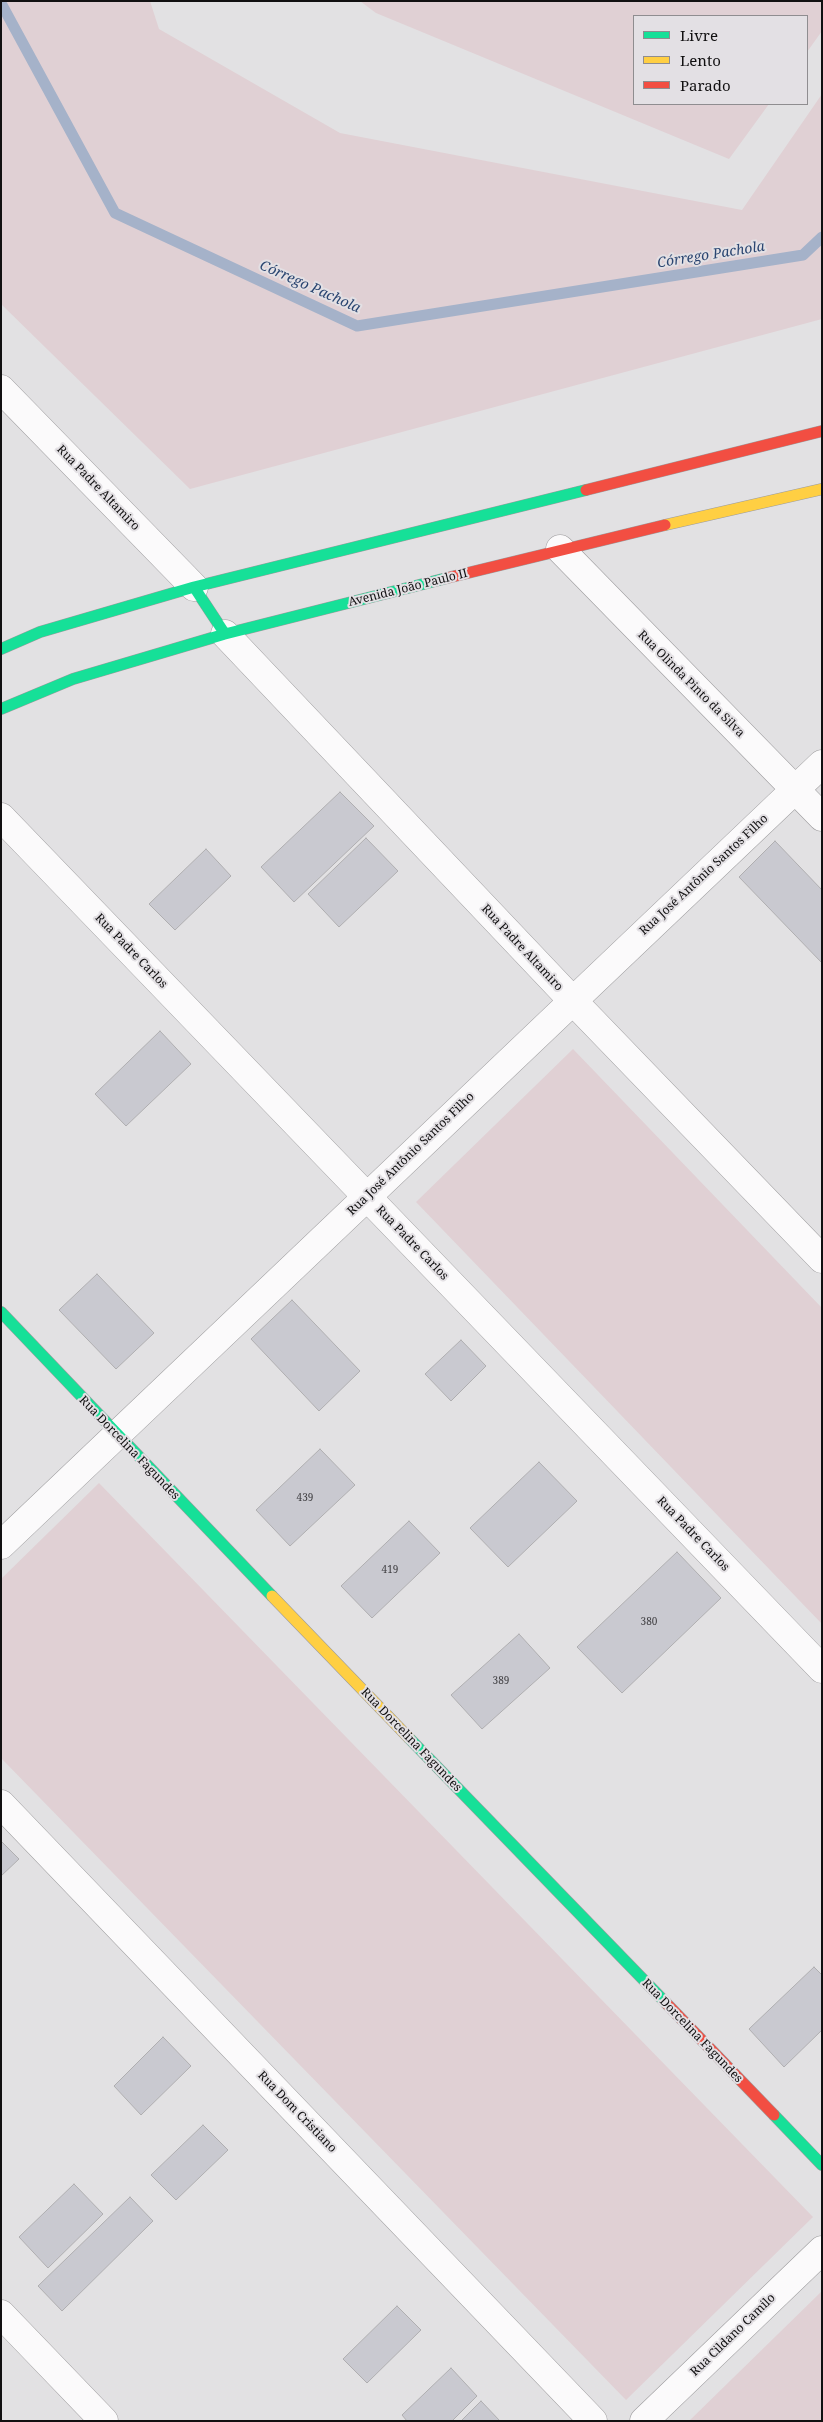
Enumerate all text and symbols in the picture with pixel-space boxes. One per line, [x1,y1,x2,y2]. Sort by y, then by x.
legend [633,15,808,105]
text: Livre [680,25,718,45]
text: Lento [680,50,721,70]
text: Parado [680,75,731,95]
water label: Córrego Pachola [656,238,766,272]
water label: Córrego Pachola [257,257,363,317]
street label: Rua Padre Altamiro [54,442,142,534]
street label: Avenida João Paulo II [347,566,469,610]
street label: Rua Olinda Pinto da Silva [635,628,747,740]
street label: Rua José Antônio Santos Filho [637,812,771,938]
street label: Rua Padre Altamiro [478,902,566,994]
street label: Rua Padre Carlos [92,911,170,991]
street label: Rua José Antônio Santos Filho [345,1090,477,1218]
street label: Rua Padre Carlos [373,1203,451,1283]
street label: Rua Dorcelina Fagundes [76,1393,182,1503]
house number: 439 [297,1492,313,1504]
street label: Rua Padre Carlos [654,1494,732,1574]
house number: 419 [382,1564,398,1576]
house number: 380 [641,1616,657,1628]
house number: 389 [493,1675,509,1687]
street label: Rua Dorcelina Fagundes [358,1685,464,1795]
street label: Rua Dorcelina Fagundes [639,1976,745,2086]
street label: Rua Dom Cristiano [255,2068,339,2156]
street label: Rua Cildano Camilo [688,2291,778,2379]

